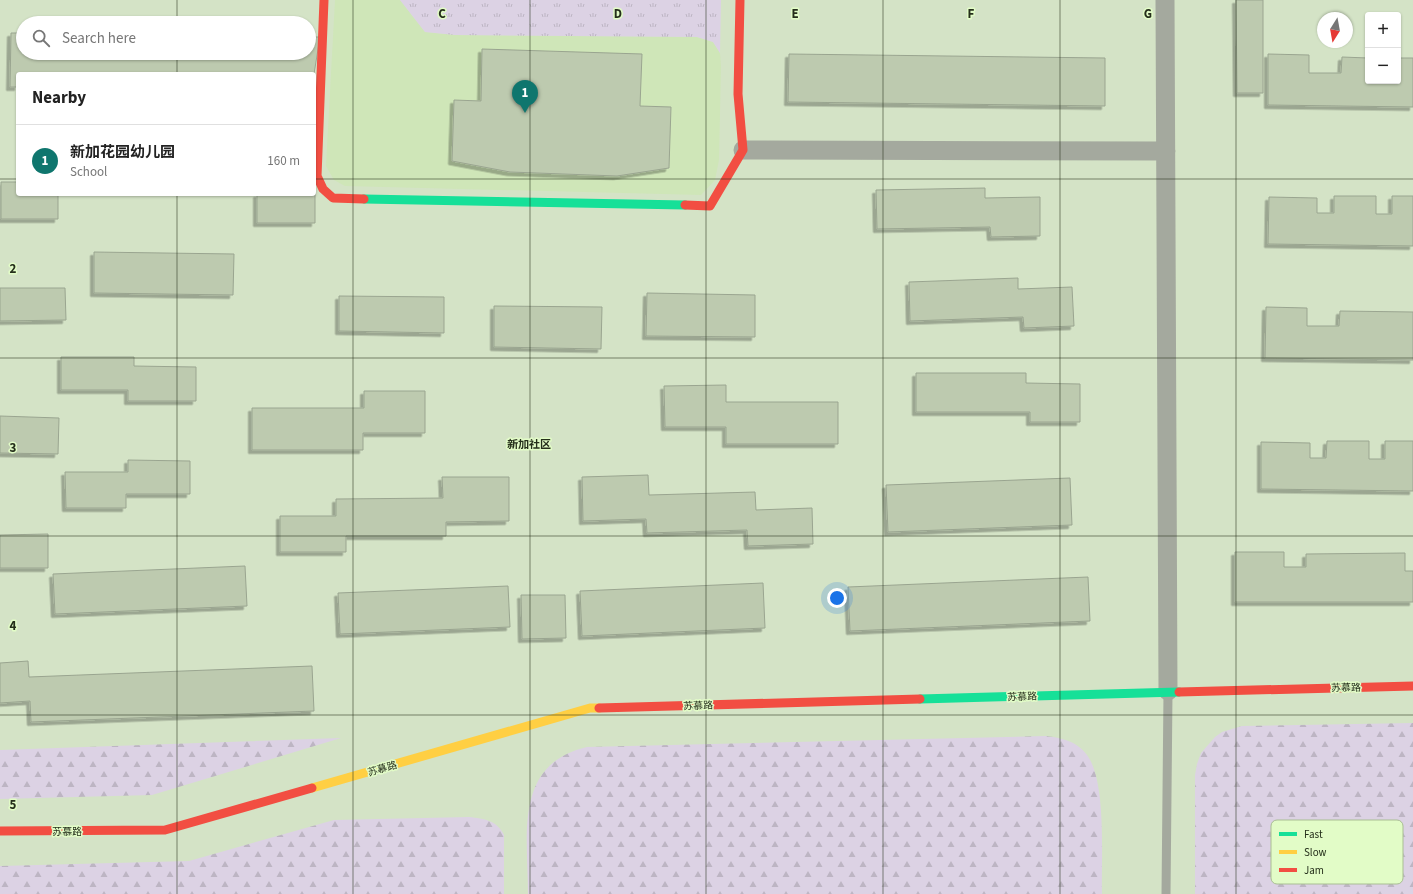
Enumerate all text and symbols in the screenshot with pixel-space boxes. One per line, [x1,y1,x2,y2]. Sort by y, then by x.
text: C [438,5,446,23]
text: D [614,5,622,23]
text: E [791,5,799,23]
text: F [968,5,975,23]
text: G [1144,5,1152,23]
north arrow [1317,12,1353,48]
map controls [1365,12,1401,84]
button: + [1365,12,1401,48]
search box [16,16,316,60]
icon: search [30,27,52,49]
text: Search here [62,28,136,49]
button: − [1365,48,1401,84]
pin: 1 [512,80,538,113]
text: Nearby [32,86,86,110]
text: 新加花园幼儿园 [70,142,175,163]
text: 1 [42,152,48,170]
text: 160 m [267,152,300,170]
text: School [70,163,107,181]
text: 2 [10,260,17,278]
district label: 新加社区 [507,437,551,452]
text: 3 [10,439,17,457]
your location [827,588,847,608]
text: 4 [10,617,17,635]
street label: 苏慕路 [1331,681,1361,695]
street label: 苏慕路 [1007,689,1037,705]
street label: 苏慕路 [683,698,713,714]
street label: 苏慕路 [366,758,399,780]
text: 5 [10,796,17,814]
legend [1271,820,1403,884]
street label: 苏慕路 [52,825,82,839]
text: Fast [1304,827,1323,842]
text: Slow [1304,845,1327,860]
text: Jam [1304,863,1324,878]

